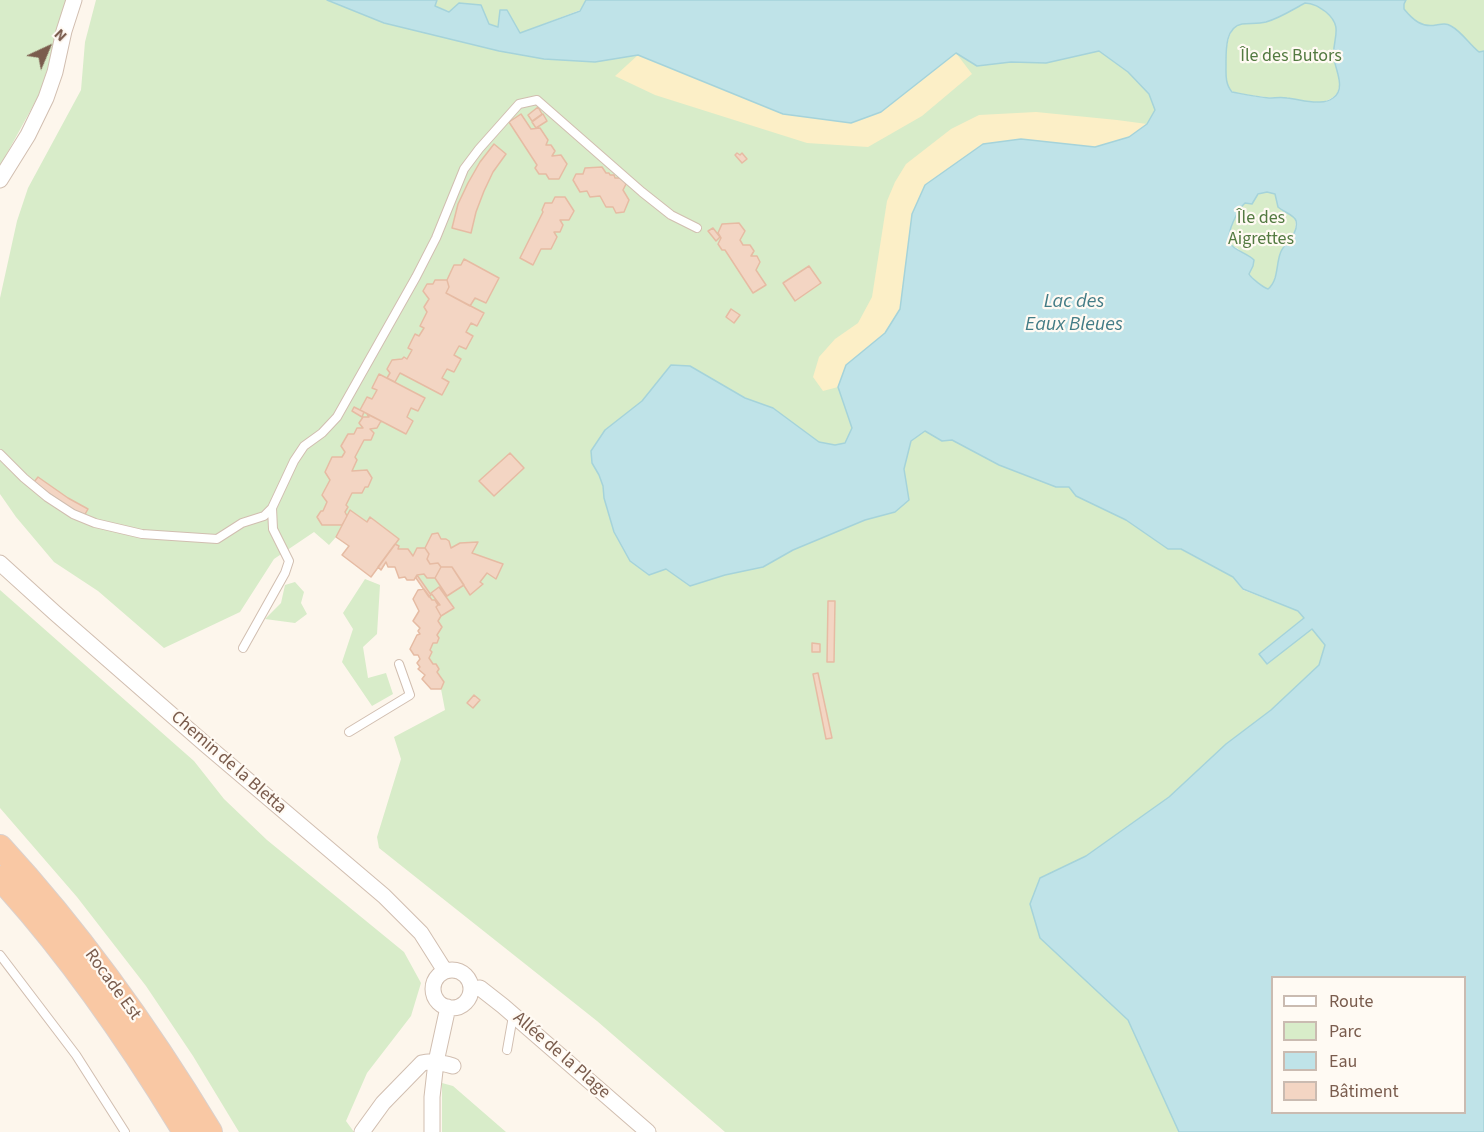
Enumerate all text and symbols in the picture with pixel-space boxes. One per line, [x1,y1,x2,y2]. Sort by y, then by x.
north arrow [18,18,78,78]
text: N [49,23,72,47]
park label: Île des Butors [1240,46,1342,68]
park label: Île des Aigrettes [1228,208,1294,250]
water label: Lac des Eaux Bleues [1025,291,1123,338]
street label: Chemin de la Bletta [166,707,290,819]
street label: Rocade Est [79,945,145,1025]
legend [1271,976,1466,1114]
text: Route [1329,989,1373,1014]
street label: Allée de la Plage [508,1008,614,1104]
text: Parc [1329,1019,1362,1044]
text: Eau [1329,1049,1357,1074]
text: Bâtiment [1329,1079,1399,1104]

